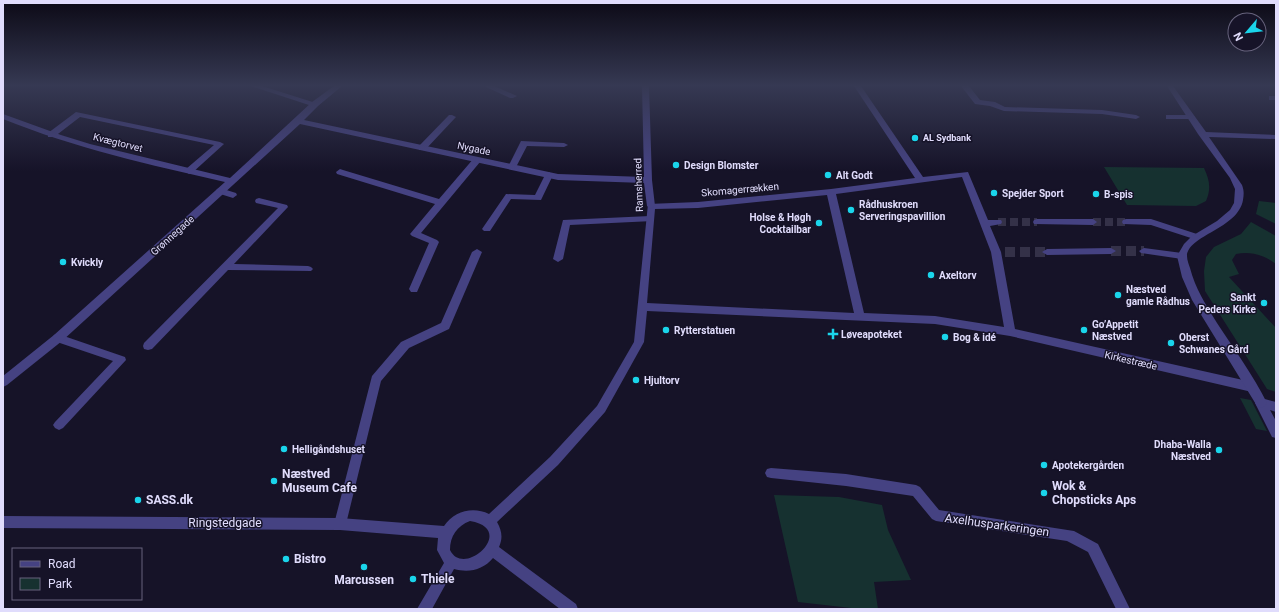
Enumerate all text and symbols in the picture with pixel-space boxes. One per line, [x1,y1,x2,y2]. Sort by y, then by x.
north arrow [1227,12,1267,52]
text: N [1231,30,1246,43]
street label: Kvægtorvet [92,131,144,154]
marker: AL Sydbank [910,133,920,143]
place label: AL Sydbank [923,133,971,143]
street label: Nygade [456,140,492,157]
street label: Ramsherred [632,158,645,212]
marker: Design Blomster [671,160,681,170]
place label: Design Blomster [684,160,759,171]
marker: Alt Godt [823,170,833,180]
place label: Alt Godt [836,170,873,181]
street label: Skomagerrækken [701,181,779,198]
marker: Spejder Sport [989,188,999,198]
place label: Spejder Sport [1002,188,1064,199]
marker: B-spis [1091,189,1101,199]
place label: B-spis [1104,189,1133,200]
place label: Rådhuskroen Serveringspavillion [859,199,946,222]
marker: Rådhuskroen Serveringspavillion [846,205,856,215]
place label: Holse & Høgh Cocktailbar [750,212,811,235]
street label: Grønnegade [149,213,196,258]
marker: Holse & Høgh Cocktailbar [814,218,824,228]
marker: Kvickly [58,257,68,267]
place label: Kvickly [71,257,104,268]
marker: Axeltorv [926,270,936,280]
place label: Axeltorv [939,270,976,281]
place label: Næstved gamle Rådhus [1126,284,1190,307]
marker: Næstved gamle Rådhus [1113,290,1123,300]
place label: Sankt Peders Kirke [1199,292,1257,315]
marker: Sankt Peders Kirke [1259,298,1269,308]
place label: Go’Appetit Næstved [1092,319,1139,342]
marker: Rytterstatuen [661,325,671,335]
place label: Rytterstatuen [674,325,736,336]
marker: Go’Appetit Næstved [1079,325,1089,335]
marker: Løveapoteket [828,329,838,339]
place label: Løveapoteket [841,329,903,340]
marker: Bog & idé [940,332,950,342]
place label: Bog & idé [953,332,997,343]
place label: Oberst Schwanes Gård [1179,332,1249,355]
marker: Oberst Schwanes Gård [1166,338,1176,348]
street label: Kirkestræde [1104,349,1158,372]
marker: Hjultorv [631,375,641,385]
place label: Hjultorv [644,375,680,386]
place label: Dhaba-Walla Næstved [1154,439,1212,462]
marker: Helligåndshuset [279,444,289,454]
place label: Helligåndshuset [292,444,366,455]
marker: Dhaba-Walla Næstved [1214,445,1224,455]
marker: Apotekergården [1039,460,1049,470]
place label: Apotekergården [1052,460,1124,471]
place label: Næstved Museum Cafe [282,467,357,495]
marker: Næstved Museum Cafe [269,476,279,486]
place label: Wok & Chopsticks Aps [1052,479,1136,507]
marker: Wok & Chopsticks Aps [1039,488,1049,498]
place label: SASS.dk [146,493,193,507]
marker: SASS.dk [133,495,143,505]
street label: Axelhusparkeringen [944,511,1050,539]
street label: Ringstedgade [188,516,262,530]
legend [12,548,142,600]
place label: Bistro [294,552,326,566]
marker: Bistro [281,554,291,564]
text: Road [48,557,76,571]
marker: Marcussen [359,562,369,572]
place label: Thiele [421,572,455,586]
place label: Marcussen [334,573,394,587]
marker: Thiele [408,574,418,584]
text: Park [48,577,73,591]

